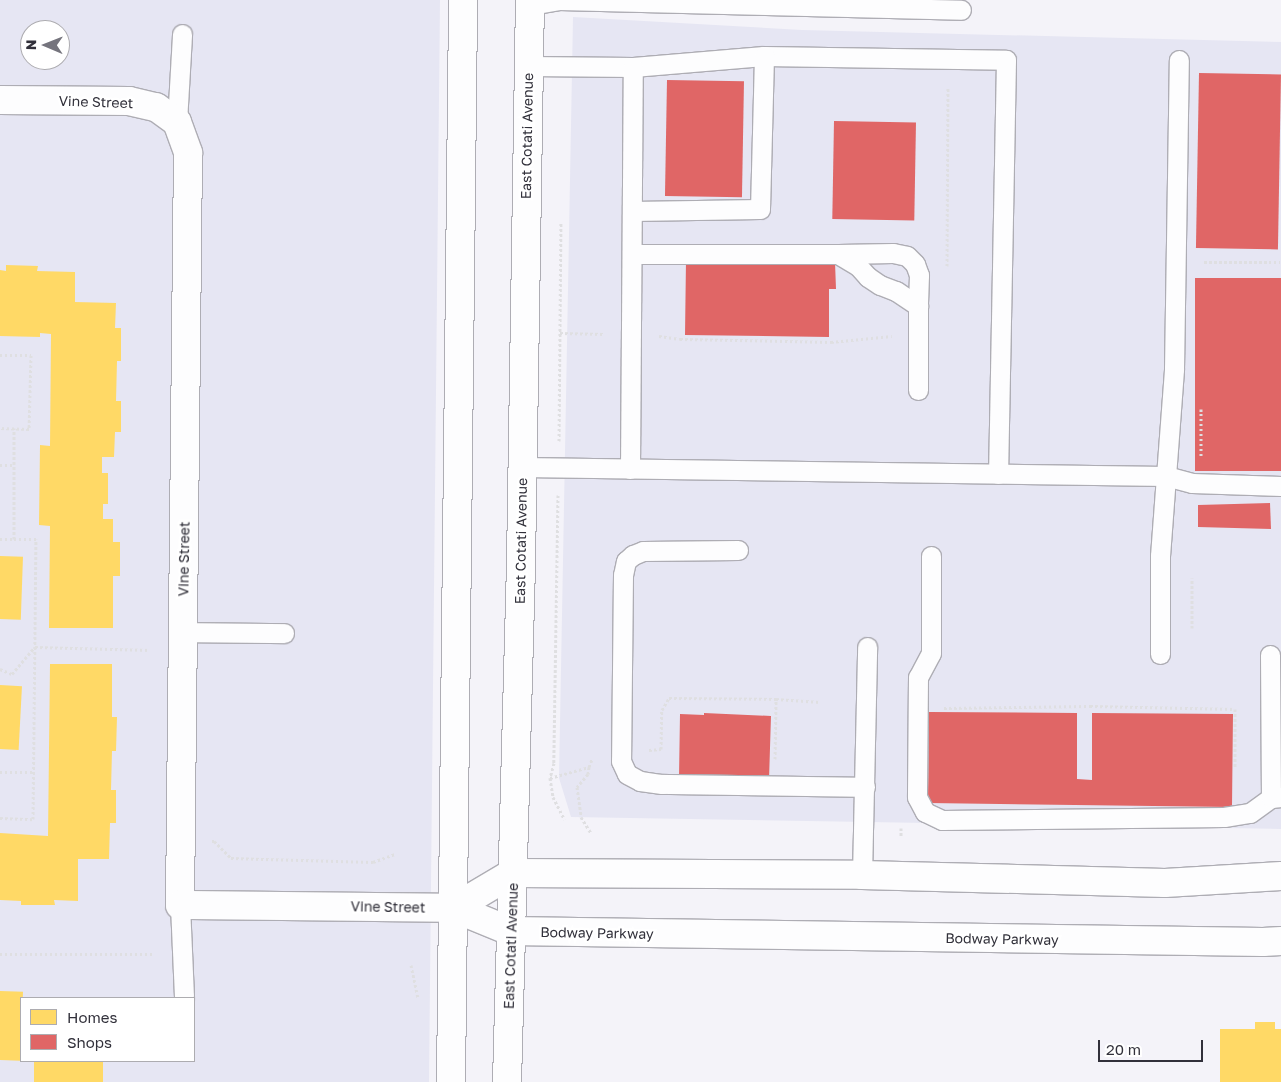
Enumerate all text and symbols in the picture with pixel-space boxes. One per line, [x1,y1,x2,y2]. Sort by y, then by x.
north arrow [20,20,70,70]
text: N [22,39,39,50]
street label: East Cotati Avenue [517,73,537,199]
street label: Vine Street [58,92,134,112]
street label: East Cotati Avenue [511,478,531,604]
street label: Vine Street [175,521,193,597]
street label: East Cotati Avenue [500,883,522,1009]
street label: Vine Street [350,898,426,916]
street label: Bodway Parkway [540,924,654,942]
street label: Bodway Parkway [945,930,1059,948]
legend [20,997,195,1062]
text: Homes [67,1008,117,1026]
scale bar [1101,1030,1206,1062]
text: Shops [67,1033,112,1051]
text: 20 m [1106,1040,1141,1058]

